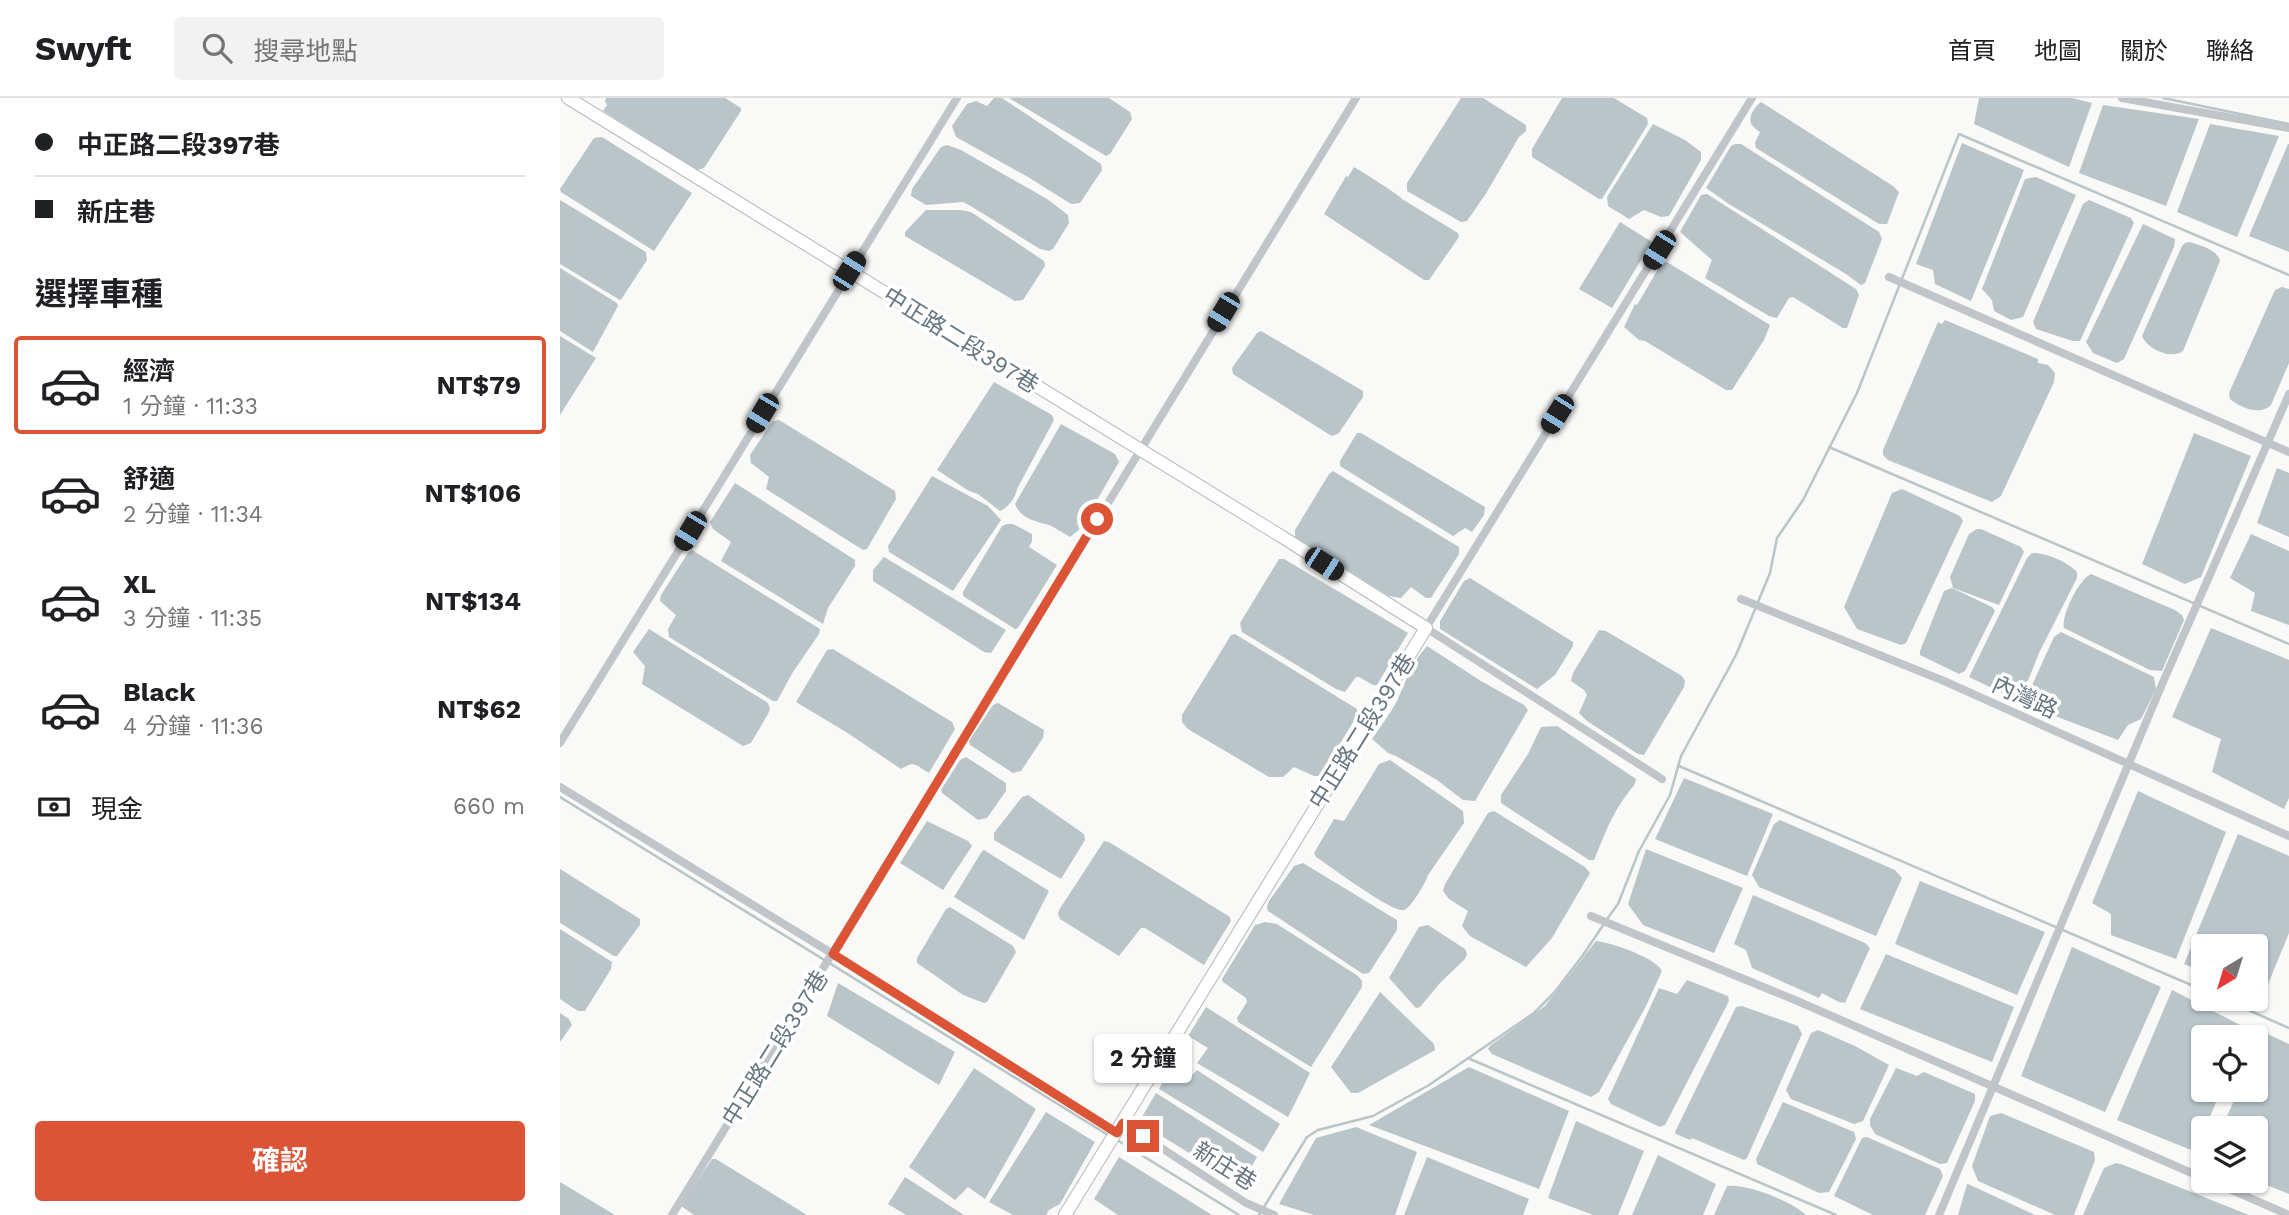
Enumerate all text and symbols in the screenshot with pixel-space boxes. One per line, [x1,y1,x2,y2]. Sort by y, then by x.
search box [174,17,664,80]
text: Swyft [35,29,132,68]
icon: search [198,29,236,67]
text: 搜尋地點 [254,36,358,66]
text: 首頁 [1948,37,1996,65]
text: 地圖 [2034,37,2082,65]
text: 關於 [2120,37,2168,65]
text: 聯絡 [2206,37,2254,65]
text: 中正路二段397巷 [77,130,280,160]
text: 新庄巷 [77,197,155,227]
car [1639,227,1680,273]
car [829,248,870,294]
text: 選擇車種 [35,275,163,313]
street label: 中正路二段397巷 [878,282,1043,399]
car [1204,289,1243,335]
icon: car [39,354,102,417]
text: 經濟 [123,356,175,386]
text: NT$79 [437,370,521,400]
car [743,390,782,436]
car [1537,391,1578,437]
text: 1 分鐘 · 11:33 [123,393,258,420]
icon: car [39,462,102,525]
text: 舒適 [123,464,175,494]
text: NT$106 [424,478,521,508]
text: 2 分鐘 · 11:34 [123,501,263,528]
route start [1081,503,1113,535]
car [671,508,710,554]
car [1301,544,1348,584]
text: XL [123,569,156,599]
icon: car [39,570,102,633]
text: NT$134 [425,586,521,616]
text: 3 分鐘 · 11:35 [123,605,262,632]
street label: 中正路二段397巷 [1304,649,1421,814]
street label: 內灣路 [1988,671,2062,724]
text: Black [123,677,195,707]
icon: car [39,678,102,741]
text: NT$62 [437,694,521,724]
text: 4 分鐘 · 11:36 [123,713,263,740]
icon: cash [35,788,73,826]
text: 660 m [453,793,525,820]
text: 現金 [91,794,143,824]
north arrow [2191,934,2268,1012]
map controls [2191,934,2268,1193]
street label: 中正路二段397巷 [717,966,834,1131]
button: locate [2191,1025,2268,1102]
callout: 2 分鐘 [1094,1034,1192,1084]
text: 2 分鐘 [1110,1045,1176,1072]
button: layers [2191,1116,2268,1193]
route end [1127,1120,1159,1152]
button: 確認 [35,1121,525,1201]
street label: 新庄巷 [1188,1137,1261,1196]

